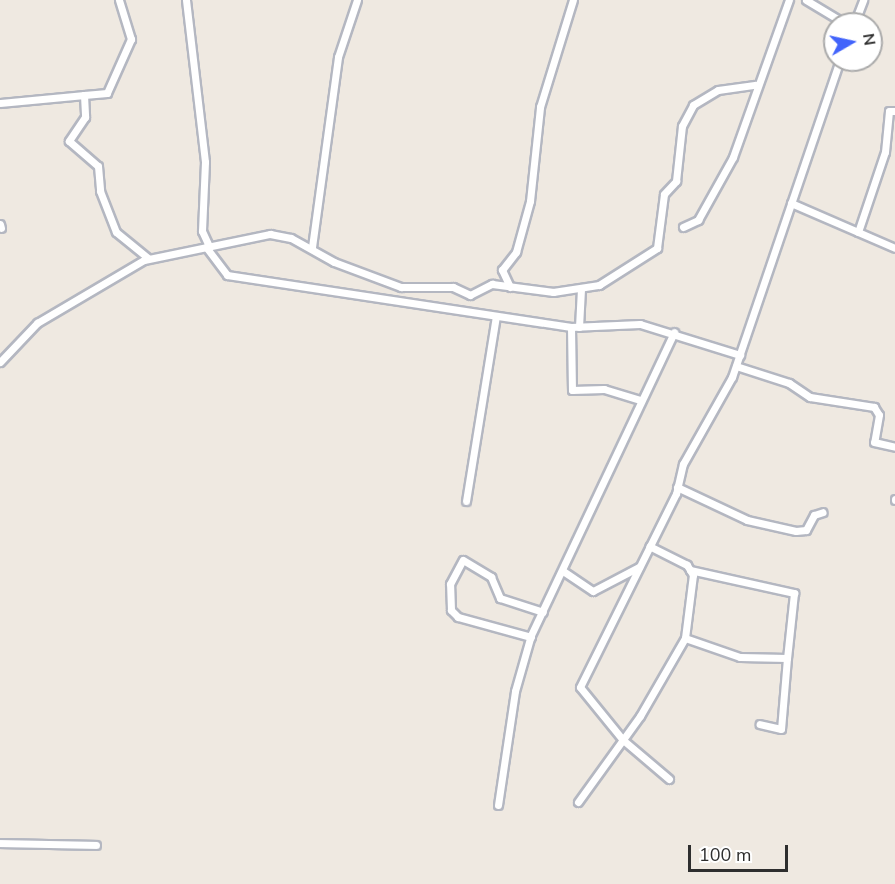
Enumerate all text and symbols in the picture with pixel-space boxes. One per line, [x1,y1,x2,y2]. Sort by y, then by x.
north arrow [823,12,883,72]
text: N [857,32,881,47]
scale bar [691,833,792,871]
text: 100 m [699,843,751,867]

